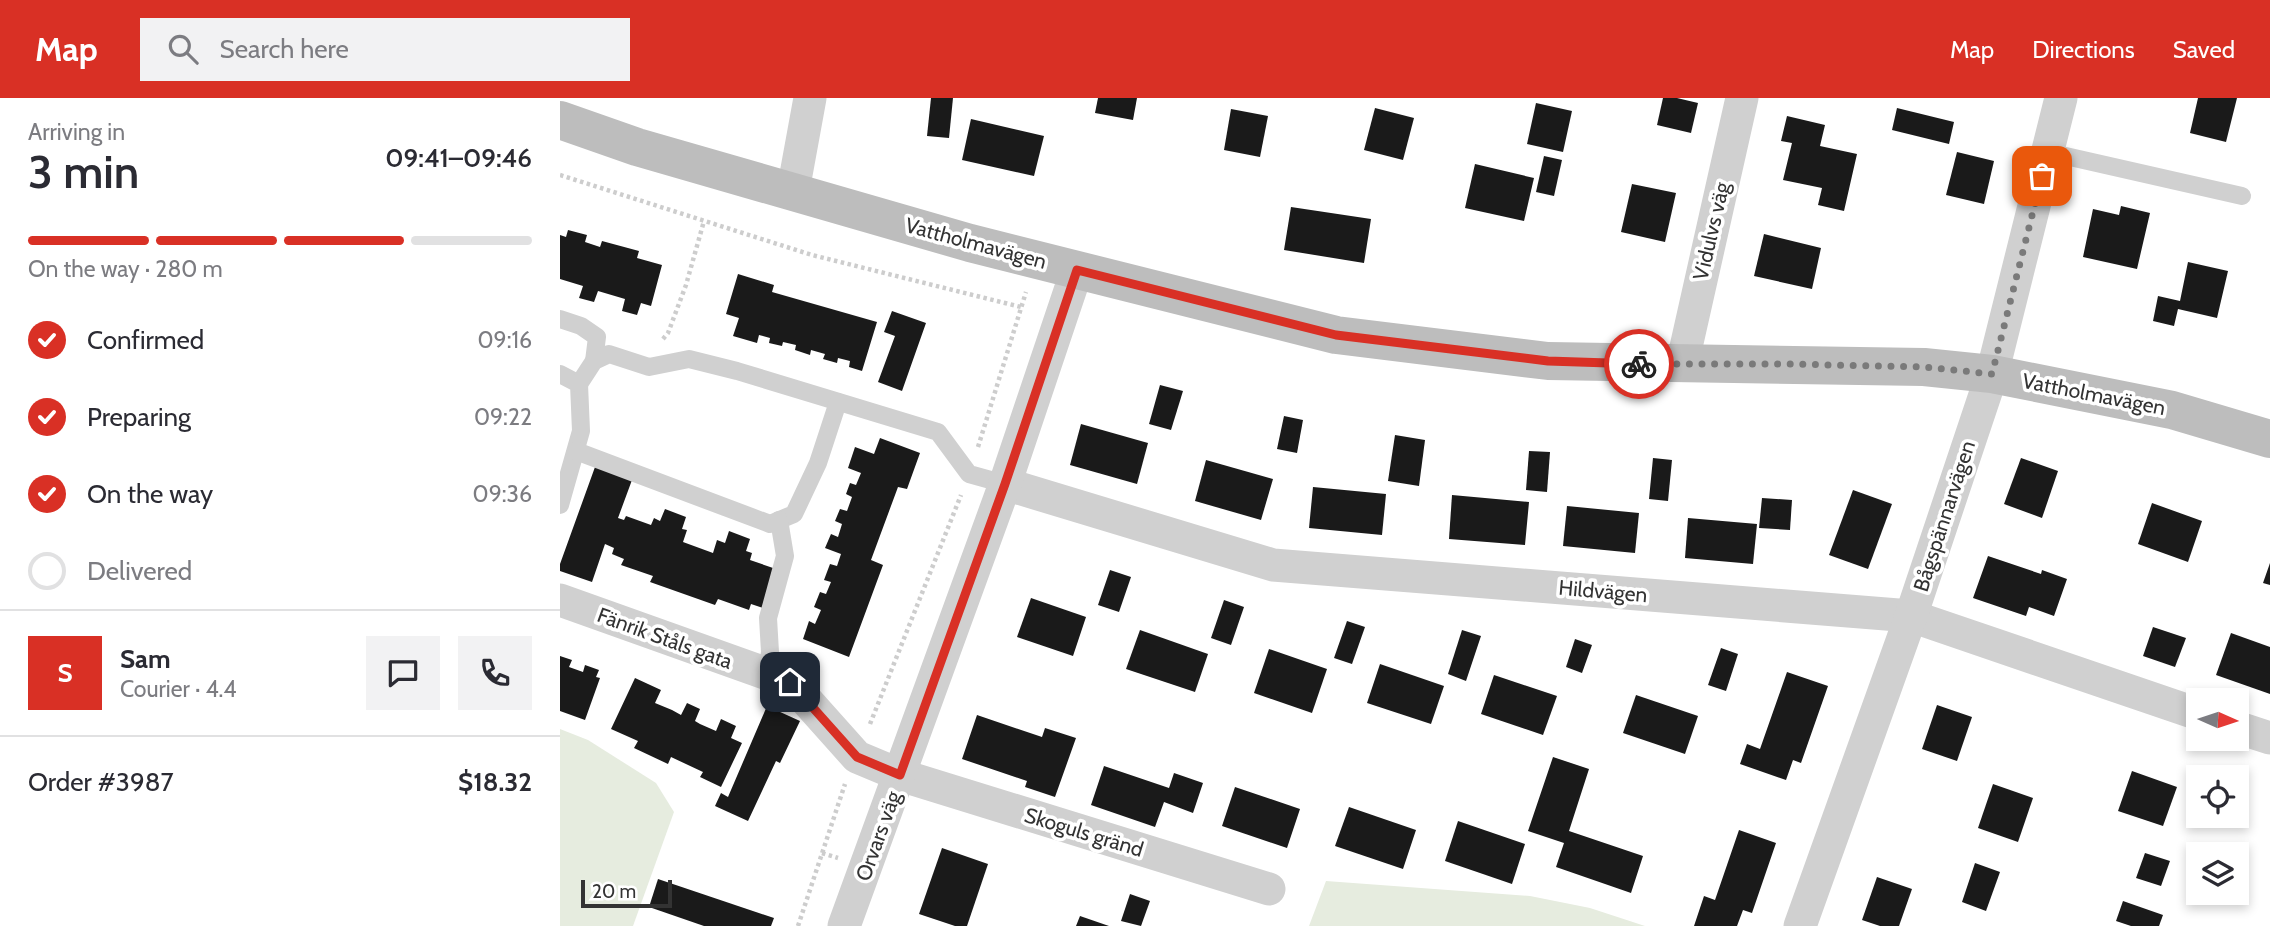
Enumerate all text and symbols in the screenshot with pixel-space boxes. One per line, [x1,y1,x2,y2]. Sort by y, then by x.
search box [140,18,630,81]
text: Map [35,29,98,69]
icon: search [164,30,202,68]
text: Search here [220,33,349,65]
text: Map [1950,35,1994,64]
text: Directions [2032,35,2135,64]
text: Saved [2173,35,2235,64]
text: Arriving in [28,118,125,146]
text: 09:41–09:46 [385,142,532,174]
text: 3 min [28,144,139,200]
pin [2012,146,2072,206]
icon: bag [2023,157,2061,195]
street label: Vidulvs väg [1688,179,1735,283]
street label: Vattholmavägen [903,212,1049,274]
text: On the way · 280 m [28,255,223,283]
icon: check [28,321,66,359]
text: Confirmed [87,324,204,356]
text: 09:16 [478,326,532,354]
courier [1604,329,1674,399]
icon: bike [1620,345,1658,383]
street label: Vattholmavägen [2020,368,2168,420]
icon: check [28,398,66,436]
text: Preparing [87,401,191,433]
text: 09:22 [474,403,532,431]
street label: Bågspännarvägen [1908,437,1980,595]
icon: check [28,475,66,513]
text: On the way [87,478,213,510]
text: 09:36 [473,480,532,508]
text: Delivered [87,555,192,587]
street label: Hildvägen [1558,575,1648,607]
street label: Fänrik Ståls gata [594,602,736,674]
button: chat [366,636,440,710]
button: phone [458,636,532,710]
text: Sam [120,643,171,675]
pin [760,652,820,712]
text: S [57,657,73,689]
icon: home [771,663,809,701]
text: Courier · 4.4 [120,675,237,703]
north arrow [2186,688,2249,751]
map controls [2186,688,2249,905]
button: locate [2186,765,2249,828]
text: Order #3987 [28,766,174,798]
text: $18.32 [458,766,532,798]
street label: Orvars väg [850,787,906,884]
street label: Skoguls gränd [1022,802,1146,862]
button: layers [2186,842,2249,905]
scale bar [581,877,672,909]
text: 20 m [592,880,636,903]

